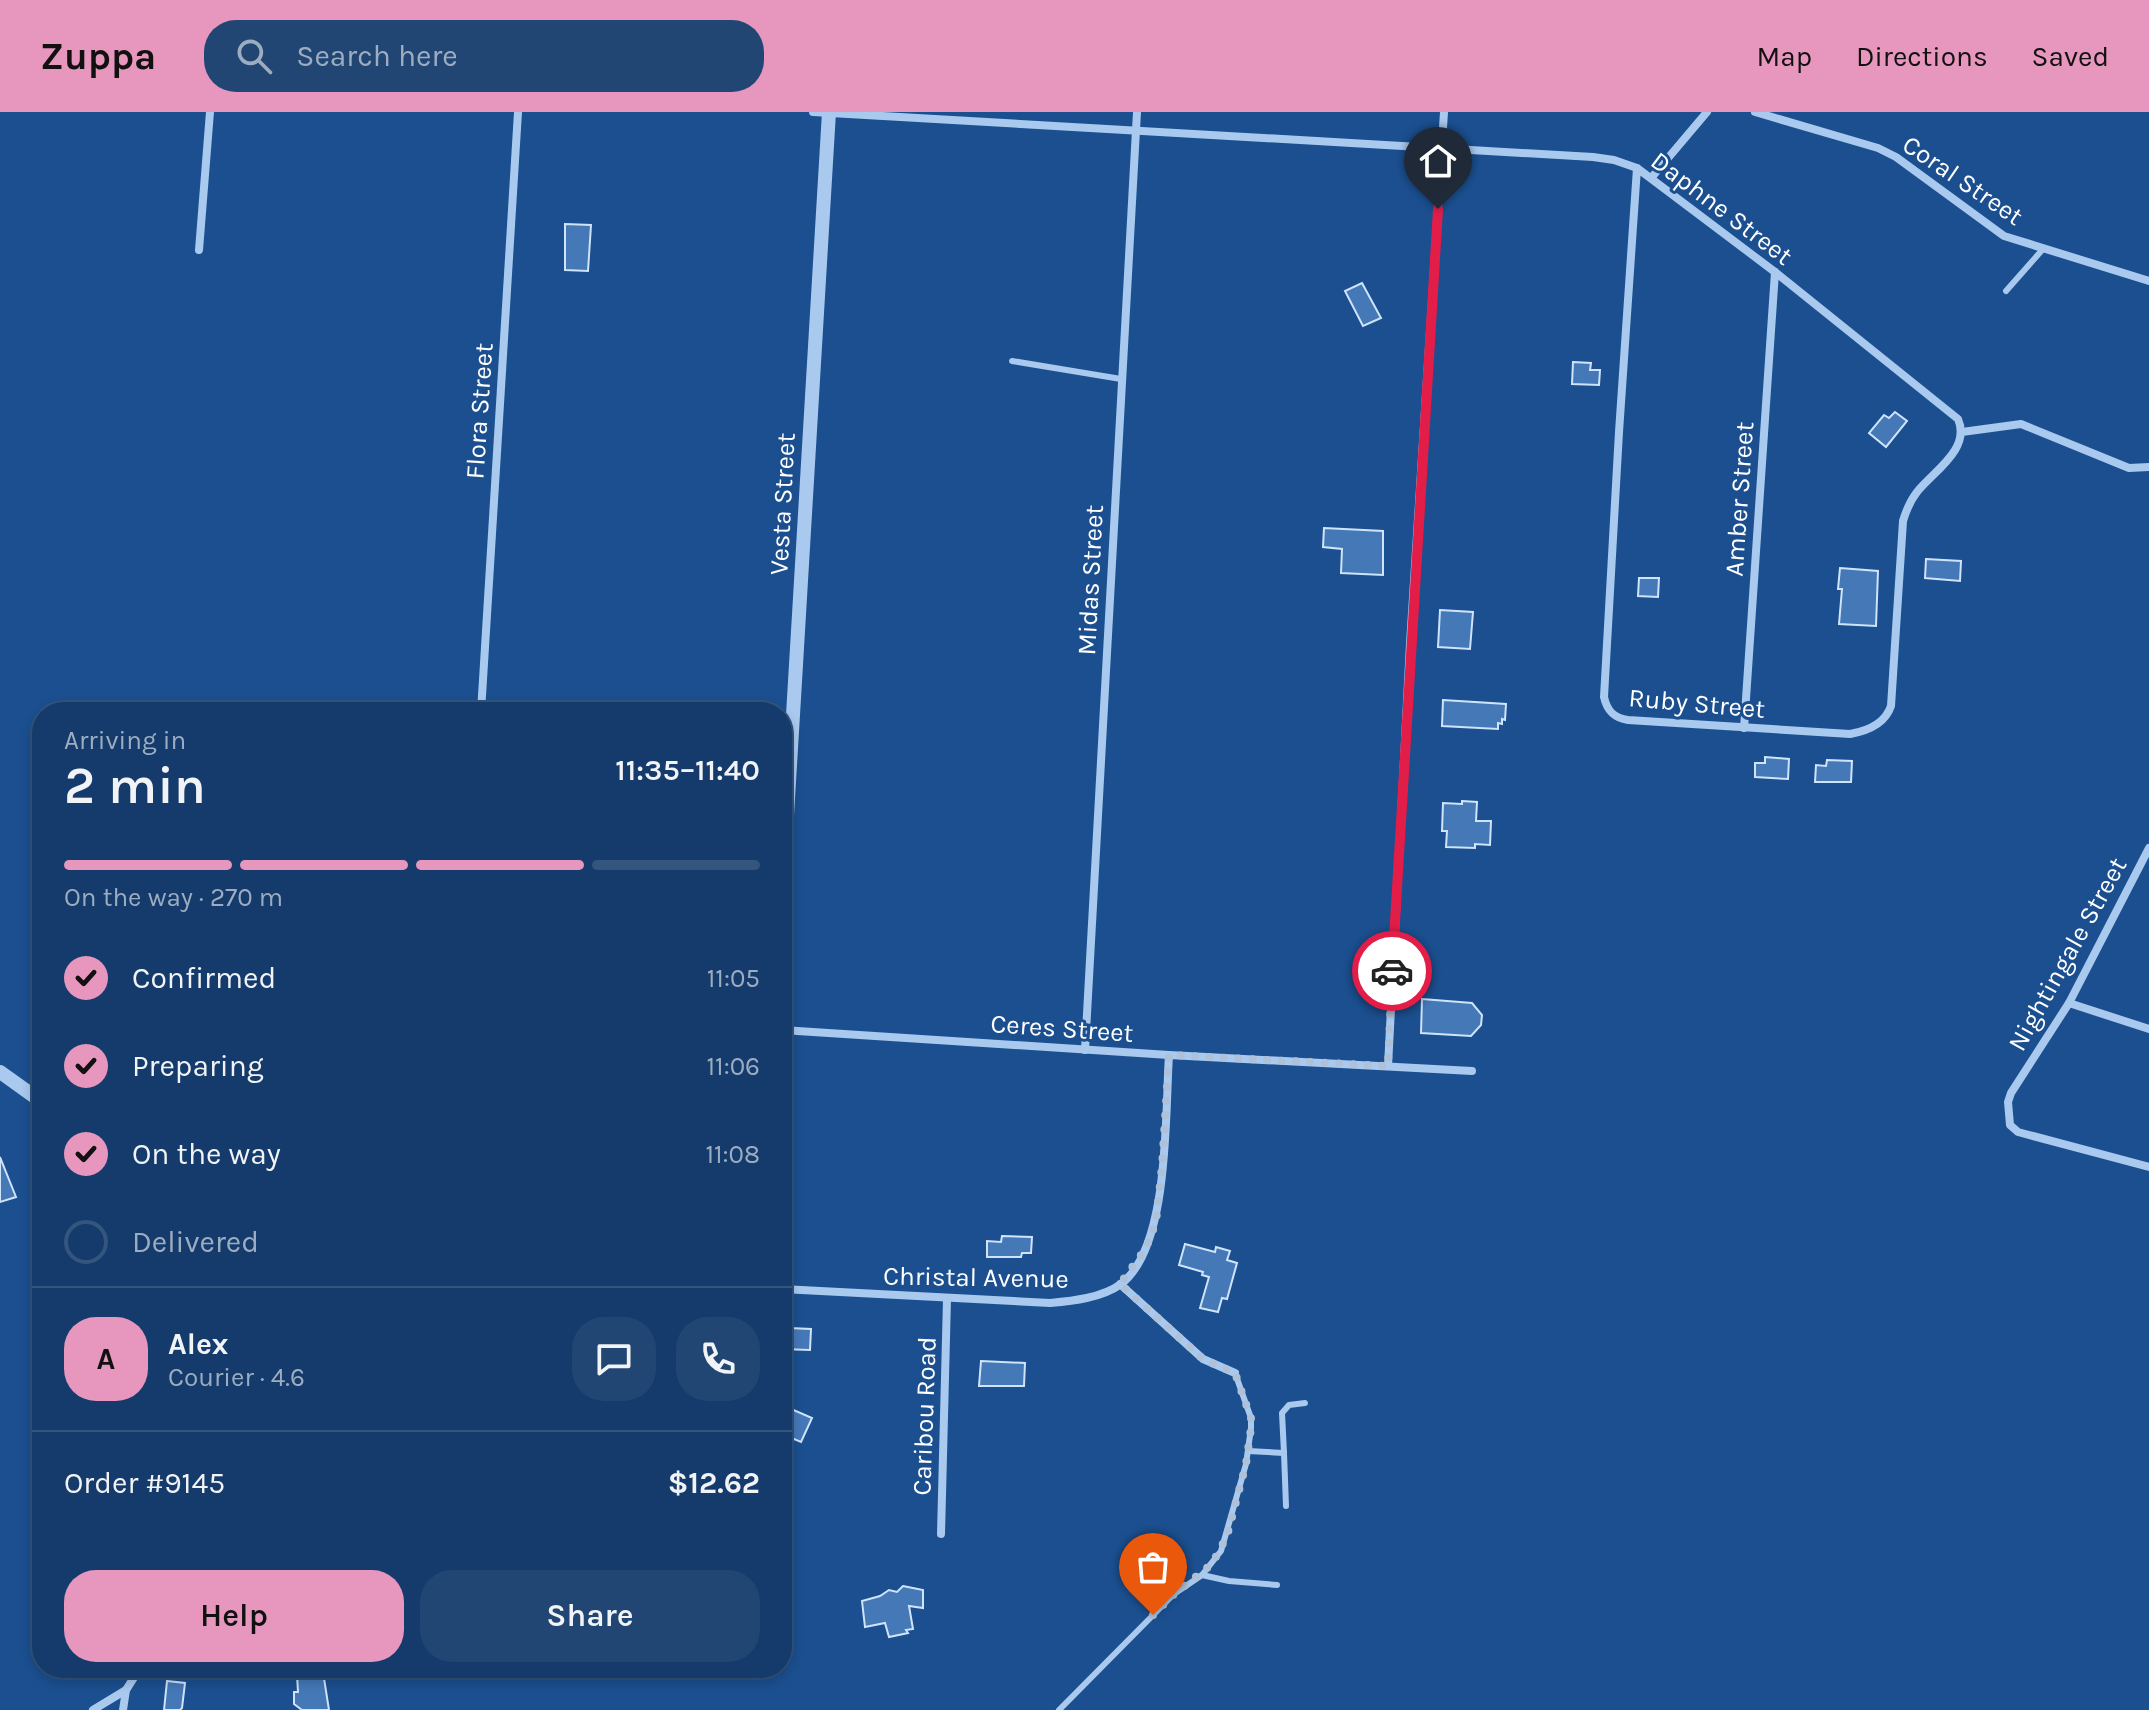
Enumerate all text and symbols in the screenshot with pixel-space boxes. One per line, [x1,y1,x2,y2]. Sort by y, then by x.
search box [204,20,764,92]
text: Zuppa [40,34,156,79]
icon: search [232,34,276,78]
text: Search here [296,38,458,74]
text: Map [1757,40,1812,73]
text: Directions [1856,40,1988,73]
text: Saved [2032,40,2109,73]
pin [1404,127,1472,209]
street label: Coral Street [1897,129,2029,232]
icon: home [1416,139,1460,183]
street label: Daphne Street [1645,145,1799,272]
street label: Flora Street [459,342,500,480]
street label: Amber Street [1719,420,1760,577]
street label: Vesta Street [763,432,802,576]
street label: Midas Street [1071,504,1110,656]
street label: Ruby Street [1627,682,1767,725]
text: Arriving in [64,725,186,756]
text: 11:35–11:40 [615,752,760,788]
text: 2 min [64,755,206,816]
street label: Nightingale Street [2001,852,2134,1056]
text: On the way · 270 m [64,882,283,913]
courier [1352,931,1432,1011]
icon: car [1370,949,1414,993]
icon: check [64,956,108,1000]
text: Confirmed [132,960,276,996]
text: 11:05 [707,963,760,994]
street label: Ceres Street [989,1008,1135,1049]
icon: check [64,1044,108,1088]
text: Preparing [132,1048,264,1084]
text: 11:06 [707,1051,760,1082]
icon: check [64,1132,108,1176]
text: On the way [132,1136,281,1172]
text: 11:08 [705,1139,760,1170]
text: Delivered [132,1224,259,1260]
street label: Christal Avenue [883,1260,1069,1295]
button: chat [572,1317,656,1401]
button: phone [676,1317,760,1401]
text: Alex [168,1326,228,1362]
street label: Caribou Road [906,1336,943,1496]
text: A [97,1341,115,1377]
text: Courier · 4.6 [168,1362,305,1393]
text: Order #9145 [64,1465,225,1501]
text: $12.62 [668,1465,760,1501]
pin [1119,1533,1187,1615]
icon: bag [1131,1545,1175,1589]
button: Help [64,1570,404,1662]
button: Share [420,1570,760,1662]

